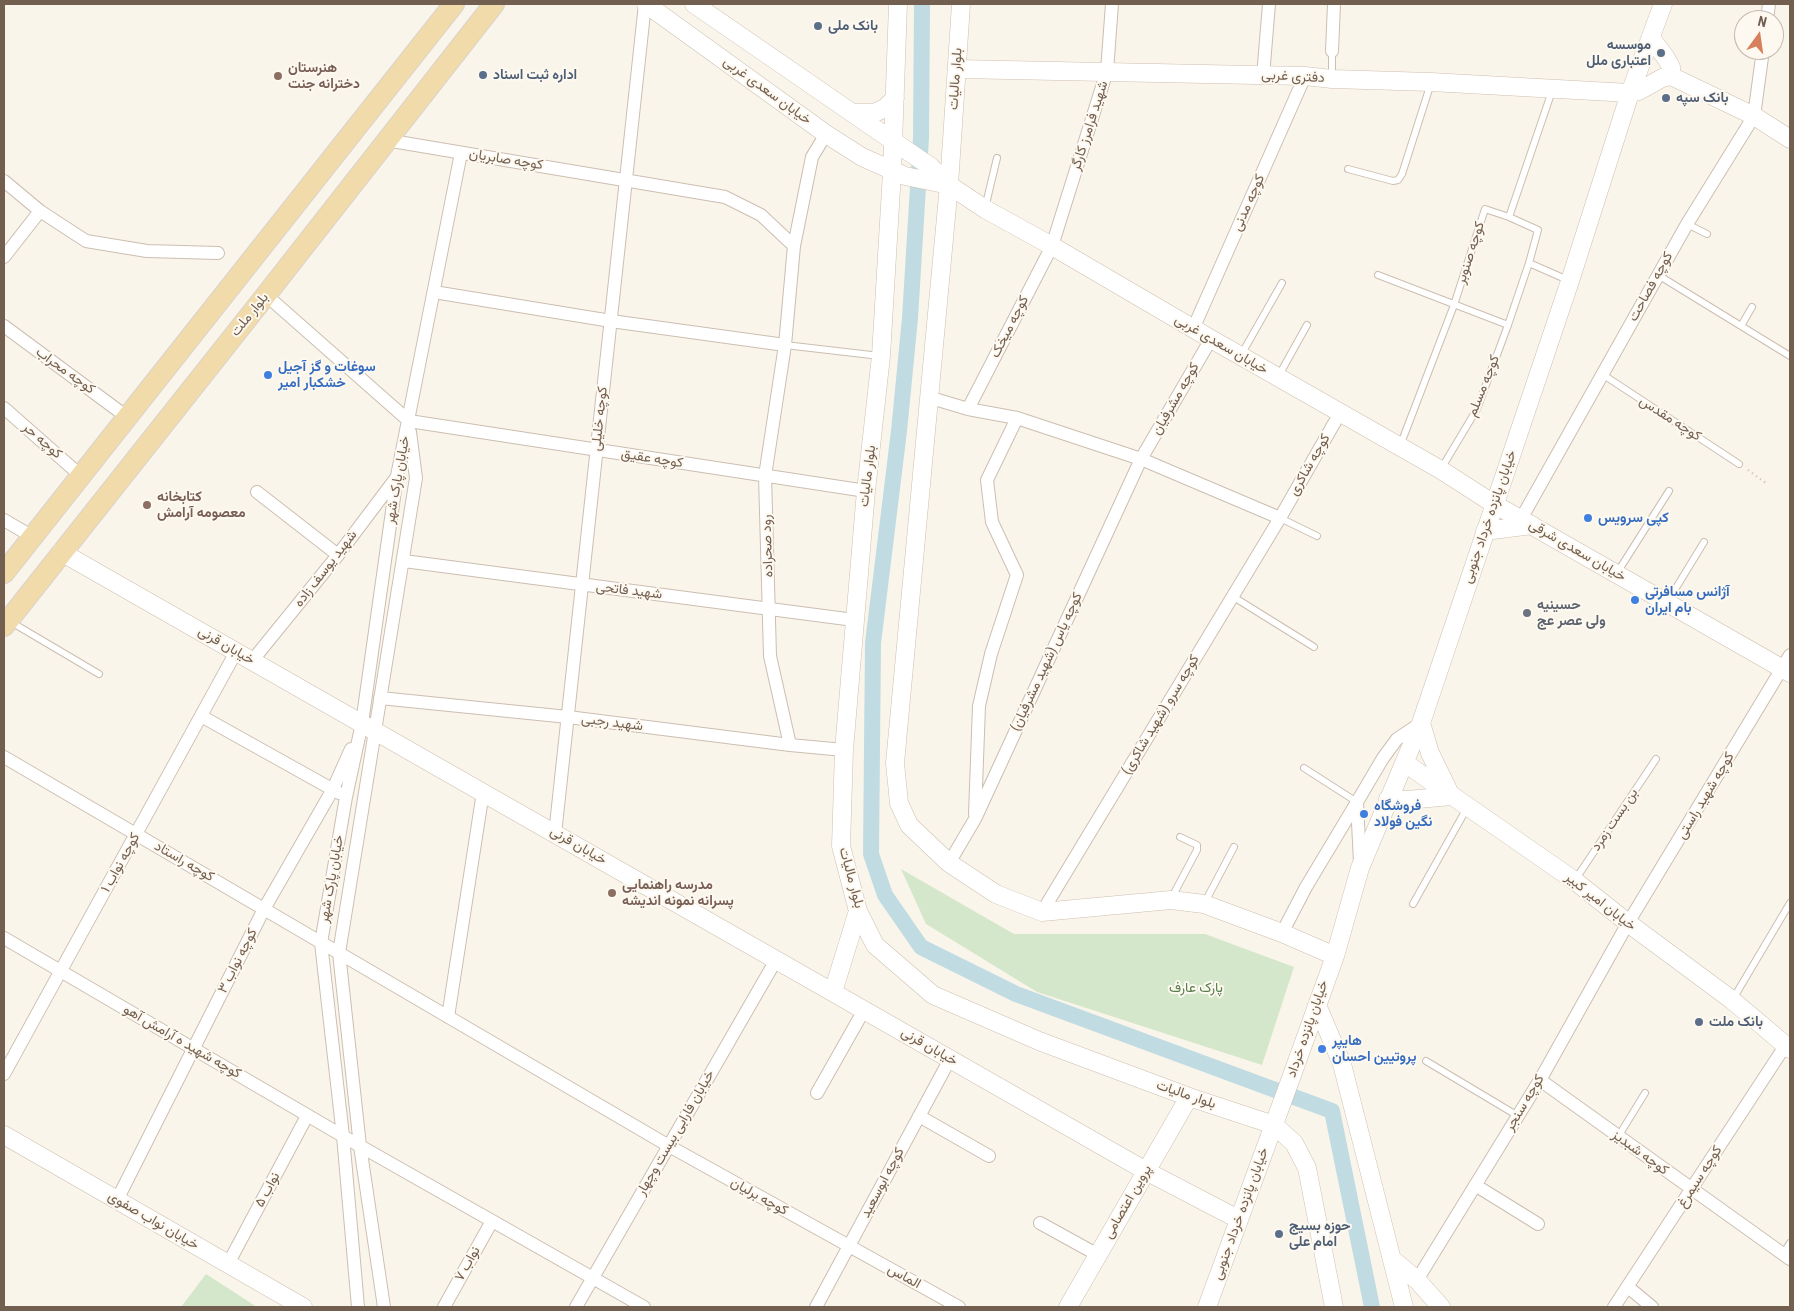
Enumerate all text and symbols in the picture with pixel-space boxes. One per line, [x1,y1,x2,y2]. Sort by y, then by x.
north arrow [1734,10,1784,60]
text: N [1756,13,1768,30]
place label: بانک ملی [828,18,878,34]
marker: بانک ملی [812,20,824,32]
place label: موسسه اعتباری ملل [1586,37,1651,70]
street label: بلوار مالیات [945,47,967,111]
marker: موسسه اعتباری ملل [1655,47,1667,59]
street label: خیابان سعدی غربی [720,53,814,129]
place label: هنرستان دخترانه جنت [288,60,360,92]
place label: اداره ثبت اسناد [493,67,577,83]
street label: دفتری غربی [1261,67,1325,87]
marker: اداره ثبت اسناد [477,69,489,81]
marker: هنرستان دخترانه جنت [272,70,284,82]
street label: شهید فرامرز کارگر [1068,79,1112,173]
place label: بانک سپه [1676,90,1728,106]
marker: بانک سپه [1660,92,1672,104]
street label: کوچه صابریان [468,146,544,174]
street label: کوچه مدنی [1229,172,1269,234]
street label: کوچه صنوبر [1453,220,1489,286]
street label: کوچه فصاحت [1625,249,1677,325]
street label: بلوار ملت [227,290,273,340]
street label: کوچه میخک [987,293,1033,361]
street label: خیابان سعدی غربی [1171,311,1271,379]
street label: کوچه محراب [32,344,98,398]
street label: کوچه مسلم [1464,353,1504,419]
place label: سوغات و گز آجیل خشکبار امیر [278,359,376,392]
street label: کوچه مشرفیان [1149,360,1203,438]
marker: سوغات و گز آجیل خشکبار امیر [262,369,274,381]
street label: کوچه خلیلی [588,386,612,452]
street label: کوچه مقدس [1636,393,1704,445]
street label: کوچه حر [19,419,65,463]
street label: کوچه شاکری [1286,431,1334,499]
street label: خیابان پارک شهر [382,435,414,525]
street label: بلوار مالیات [856,444,880,508]
street label: کوچه عقیق [620,446,684,472]
street label: خیابان پانزده خرداد جنوبی [1459,448,1521,586]
place label: کتابخانه معصومه آرامش [157,489,246,522]
marker: کتابخانه معصومه آرامش [141,499,153,511]
place label: کپی سرویس [1598,510,1669,526]
marker: کپی سرویس [1582,512,1594,524]
street label: رود صحراده [759,514,777,578]
street label: خیابان سعدی شرقی [1526,516,1628,586]
street label: شهید یوسف زاده [291,527,361,611]
street label: شهید فاتحی [595,579,663,603]
place label: آژانس مسافرتی بام ایران [1645,584,1730,616]
street label: کوچه یاس (شهید مشرفیان) [1007,590,1087,734]
marker: آژانس مسافرتی بام ایران [1629,594,1641,606]
place label: حسینیه ولی عصر عج [1537,597,1606,630]
marker: حسینیه ولی عصر عج [1521,607,1533,619]
street label: خیابان قرنی [195,623,257,669]
street label: کوچه سرو (شهید شاکری) [1119,652,1203,778]
street label: شهید رجبی [580,711,644,735]
street label: کوچه شهید راستی [1673,750,1739,842]
street label: بن بست زمرد [1588,786,1642,854]
place label: فروشگاه نگین فولاد [1374,798,1432,830]
marker: فروشگاه نگین فولاد [1358,808,1370,820]
street label: خیابان قرنی [547,823,609,869]
street label: کوچه نواب ۱ [98,830,144,896]
street label: خیابان پارک شهر [316,834,348,924]
street label: کوچه راستاد [151,838,217,886]
street label: بلوار مالیات [835,846,867,910]
street label: خیابان امیر کبیر [1561,869,1639,935]
place label: مدرسه راهنمایی پسرانه نمونه اندیشه [622,877,734,910]
marker: مدرسه راهنمایی پسرانه نمونه اندیشه [606,887,618,899]
street label: کوچه نواب ۳ [215,926,261,996]
street label: خیابان پانزده خرداد [1284,978,1332,1080]
park label: پارک عارف [1169,980,1223,996]
street label: کوچه شهید ه آرامش آهو [120,1001,244,1083]
place label: بانک ملت [1709,1014,1763,1030]
marker: بانک ملت [1693,1016,1705,1028]
street label: خیابان قرنی [898,1024,960,1070]
place label: هایپر پروتیین احسان [1332,1033,1416,1066]
marker: هایپر پروتیین احسان [1316,1043,1328,1055]
street label: خیابان فارابی بیست وچهار [633,1067,719,1199]
street label: کوچه سنجر [1502,1072,1548,1134]
street label: بلوار مالیات [1154,1077,1218,1113]
street label: کوچه شبدیز [1608,1127,1672,1179]
street label: کوچه سیمرغ [1674,1143,1726,1211]
street label: کوچه ابوسعید [857,1145,909,1221]
street label: خیابان پانزده خرداد جنوبی [1209,1145,1273,1283]
street label: پروین اعتصامی [1100,1162,1156,1242]
street label: نواب ۵ [252,1170,284,1210]
street label: کوچه برلیان [727,1174,791,1220]
street label: خیابان نواب صفوی [104,1188,202,1254]
place label: حوزه بسیج امام علی [1289,1218,1351,1250]
marker: حوزه بسیج امام علی [1273,1228,1285,1240]
street label: نواب ۷ [452,1244,484,1284]
street label: الماس [884,1261,924,1293]

